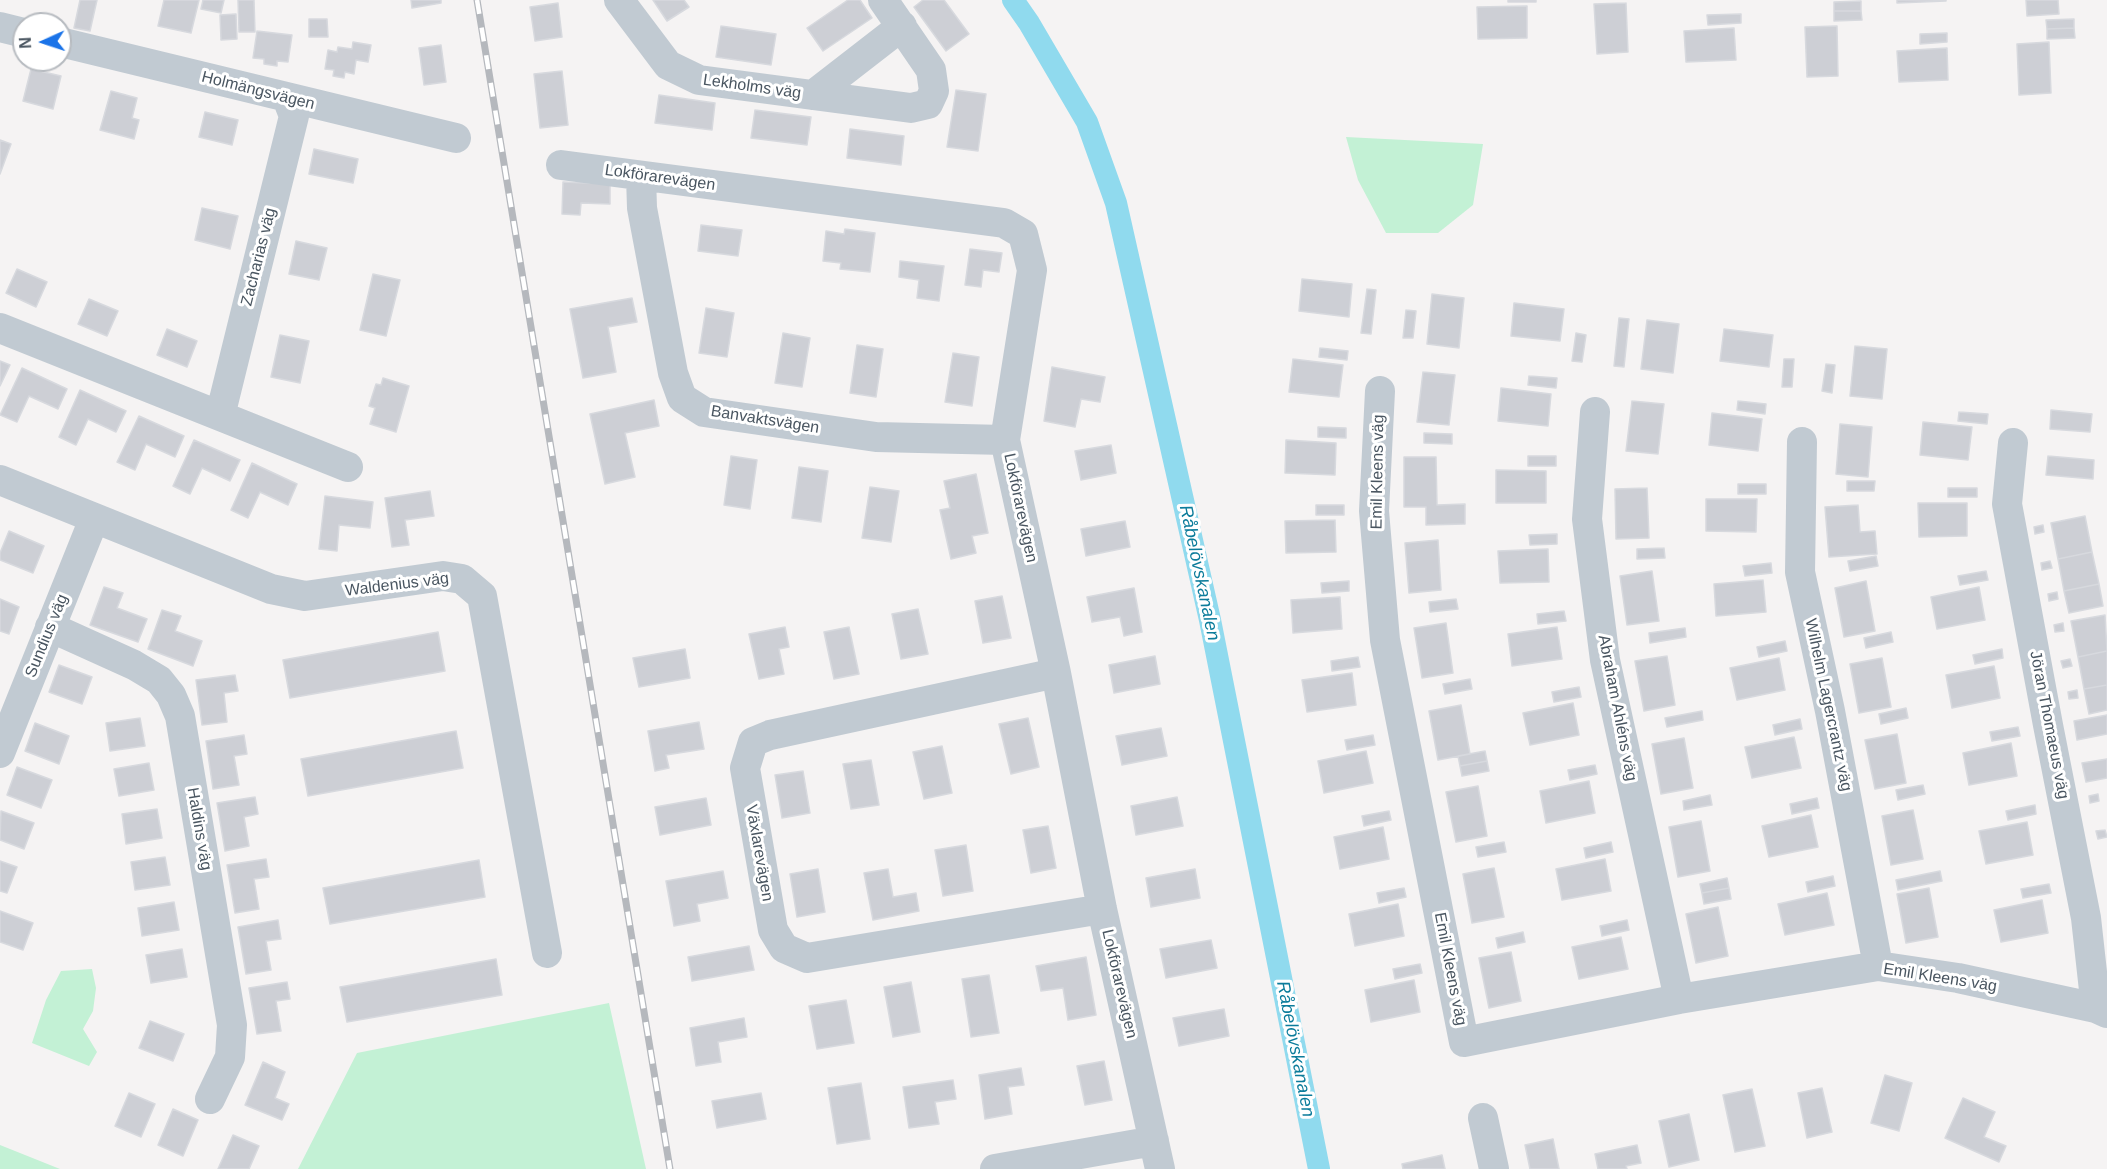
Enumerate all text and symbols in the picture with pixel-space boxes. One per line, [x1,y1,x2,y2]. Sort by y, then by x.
north arrow [12,12,72,72]
text: N [17,37,34,49]
street label: Holmängsvägen [200,68,316,114]
street label: Lekholms väg [702,71,802,103]
street label: Lokförarevägen [604,161,716,195]
street label: Zacharias väg [238,206,280,308]
street label: Banvaktsvägen [709,402,821,438]
street label: Emil Kleens väg [1367,414,1389,530]
street label: Lokförarevägen [999,452,1041,564]
water label: Råbelövskanalen [1174,503,1224,643]
street label: Waldenius väg [344,569,450,601]
street label: Sundius väg [22,592,72,680]
street label: Wilhelm Lagercrantz väg [1800,617,1856,793]
street label: Abraham Ahléns väg [1593,633,1641,783]
street label: Jöran Thomaeus väg [2025,649,2073,801]
street label: Haldins väg [182,786,216,872]
street label: Växlarevägen [741,803,777,903]
street label: Emil Kleens väg [1430,911,1470,1027]
street label: Lokförarevägen [1097,928,1141,1040]
street label: Emil Kleens väg [1882,960,1998,996]
water label: Råbelövskanalen [1271,979,1319,1119]

